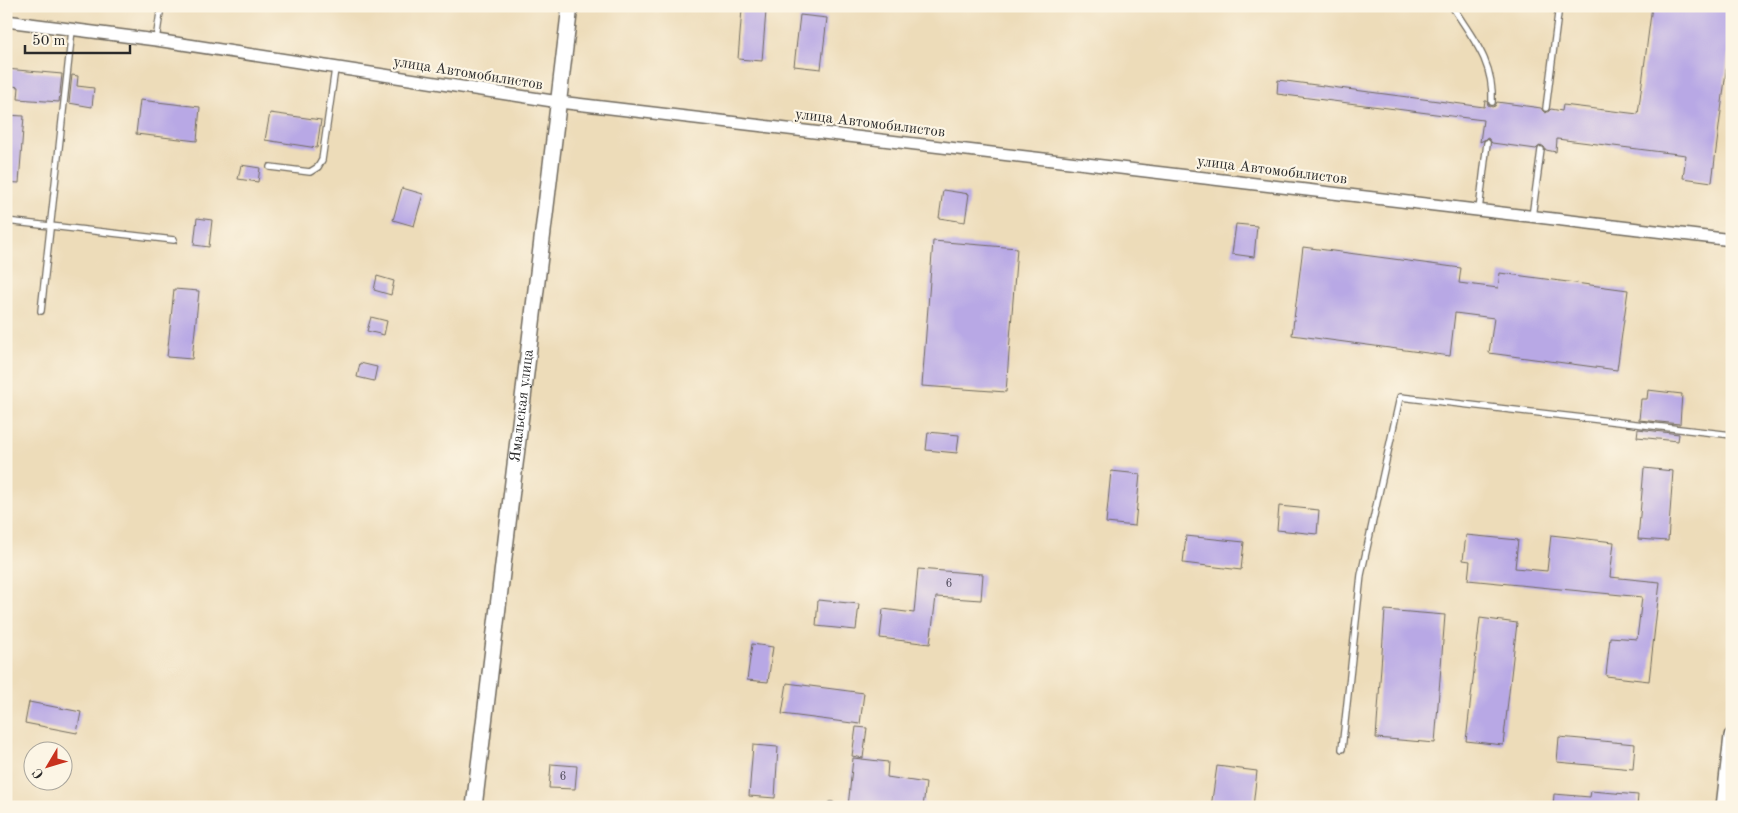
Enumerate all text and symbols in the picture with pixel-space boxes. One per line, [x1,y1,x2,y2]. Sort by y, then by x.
scale bar [25,22,130,54]
text: 50 m [32,34,66,49]
street label: улица Автомобилистов [392,55,544,93]
street label: улица Автомобилистов [794,107,946,141]
street label: улица Автомобилистов [1196,154,1348,188]
street label: Ямальская улица [508,348,536,463]
house number: 6 [946,578,953,590]
north arrow [22,740,72,790]
text: С [30,765,47,781]
house number: 6 [560,771,567,783]

